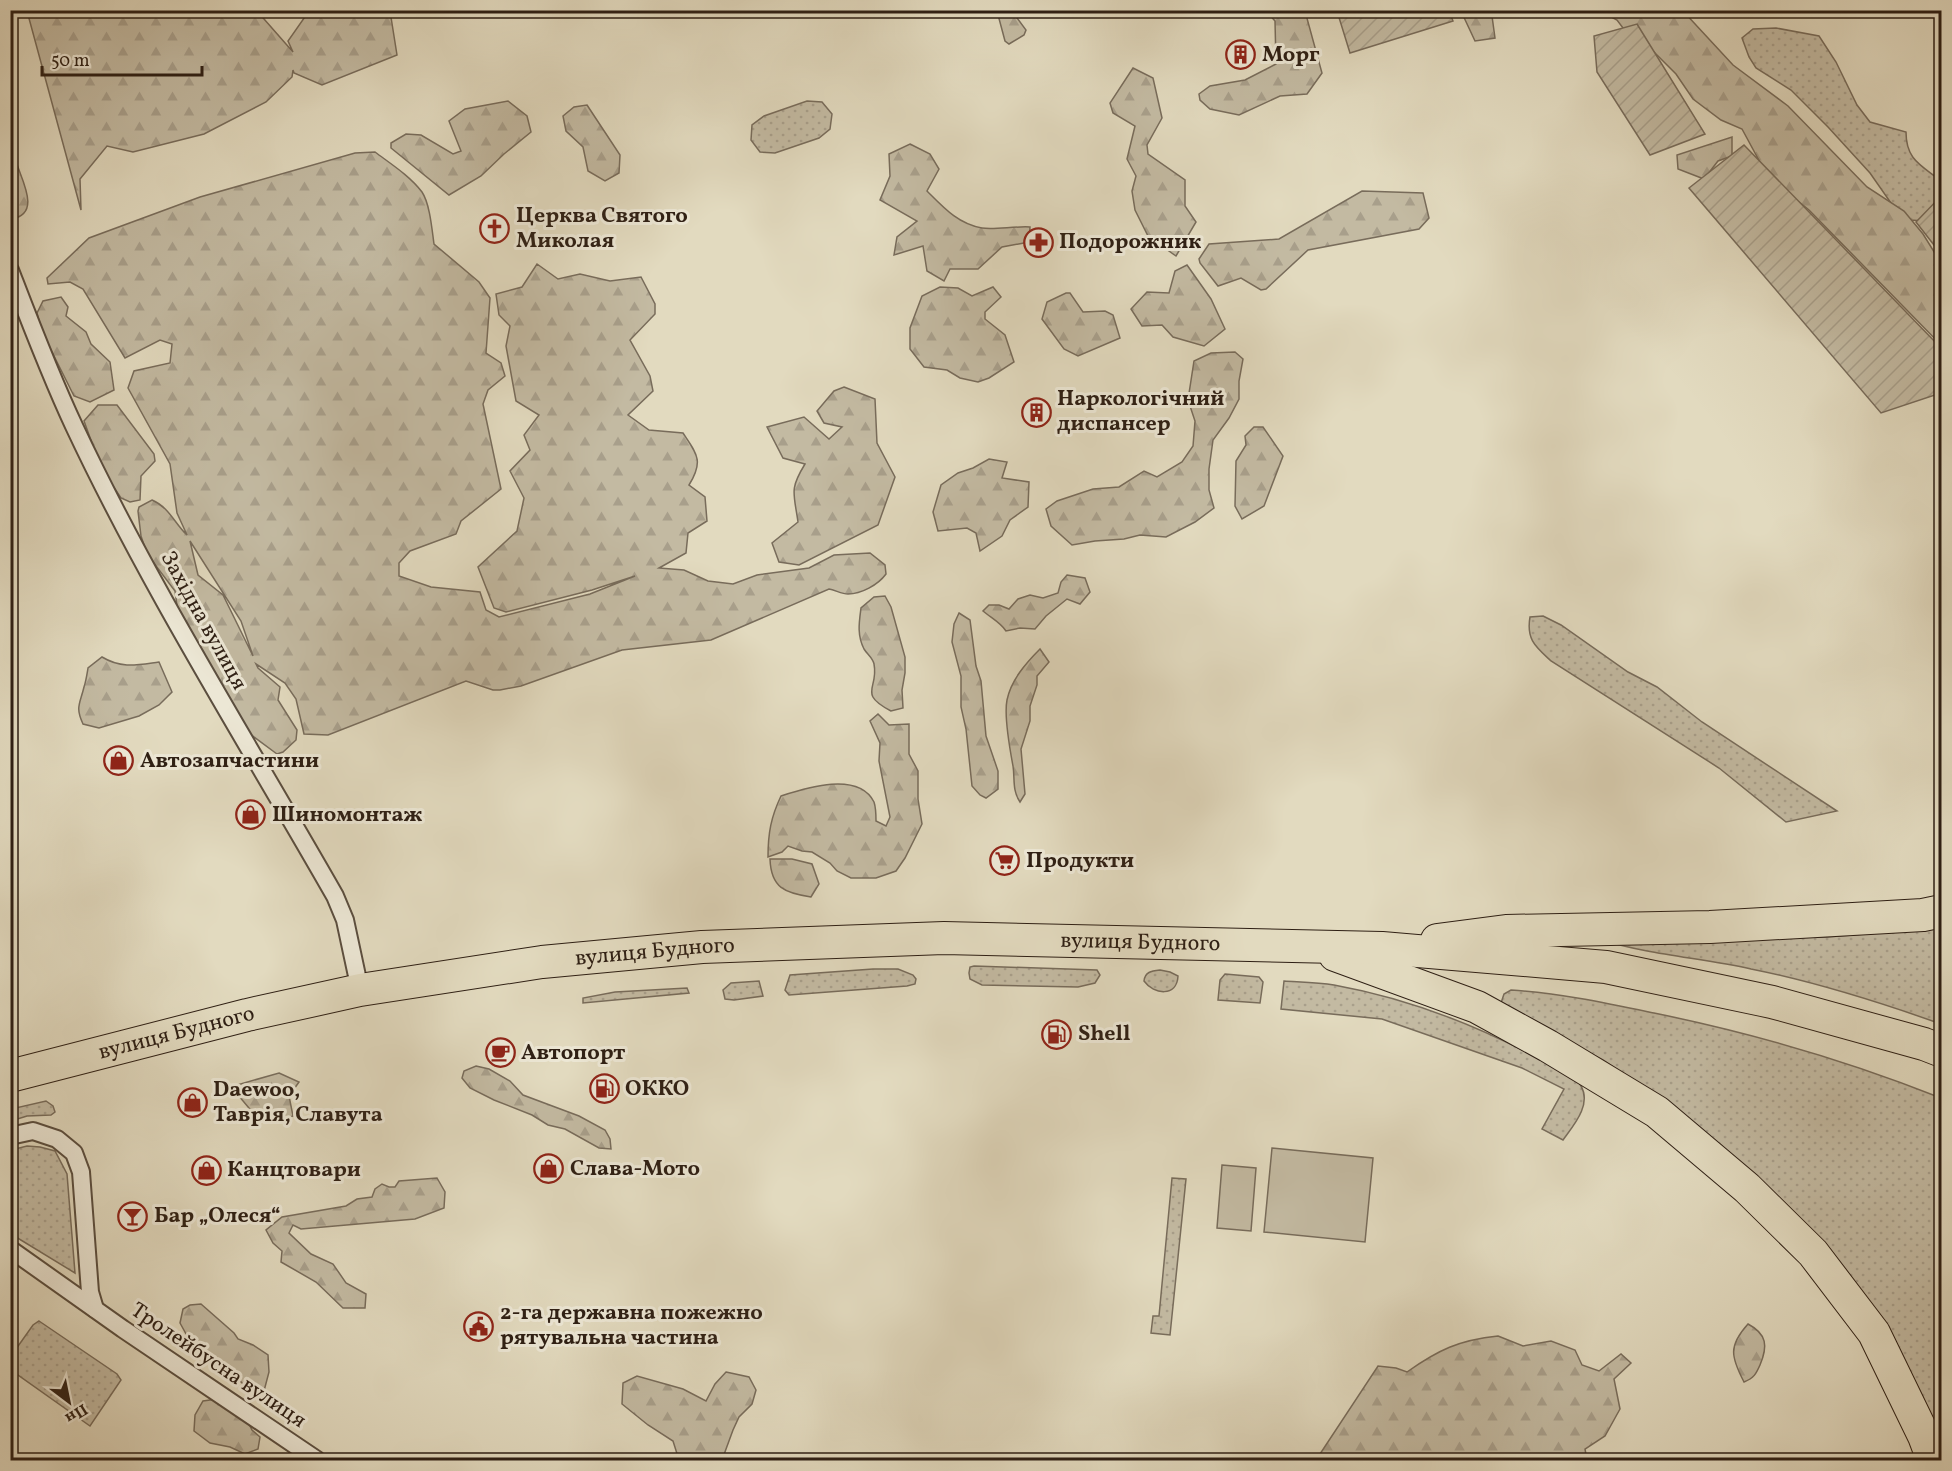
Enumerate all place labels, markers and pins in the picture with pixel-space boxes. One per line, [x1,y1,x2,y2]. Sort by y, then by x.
building icon: Морг [1225,39,1257,71]
place label: Морг [1262,40,1320,71]
place label: Церква Святого Миколая [516,201,688,257]
church icon: Церква Святого Миколая [479,213,511,245]
pharmacy icon: Подорожник [1022,226,1054,258]
place label: Подорожник [1059,227,1201,258]
place label: Наркологічний диспансер [1057,384,1224,440]
building icon: Наркологічний диспансер [1020,396,1052,428]
shop icon: Автозапчастини [103,745,135,777]
place label: Автозапчастини [140,746,319,777]
shop icon: Шиномонтаж [235,799,267,831]
place label: Шиномонтаж [272,800,423,831]
supermarket icon: Продукти [989,845,1021,877]
place label: Продукти [1026,846,1134,877]
fuel station icon: Shell [1041,1018,1073,1050]
place label: Shell [1078,1019,1130,1050]
cafe icon: Автопорт [484,1037,516,1069]
place label: Автопорт [521,1038,625,1069]
fuel station icon: ОККО [588,1073,620,1105]
place label: ОККО [625,1074,689,1105]
place label: Daewoo, Таврія, Славута [213,1075,383,1131]
shop icon: Daewoo, Таврія, Славута [176,1087,208,1119]
shop icon: Слава-Мото [533,1153,565,1185]
shop icon: Канцтовари [190,1154,222,1186]
place label: Слава-Мото [570,1154,700,1185]
place label: Канцтовари [227,1155,361,1186]
bar icon: Бар „Олеся“ [117,1200,149,1232]
place label: Бар „Олеся“ [154,1201,281,1232]
place label: 2-га державна пожежно рятувальна частина [500,1298,763,1354]
public building icon: 2-га державна пожежно рятувальна частина [463,1310,495,1342]

